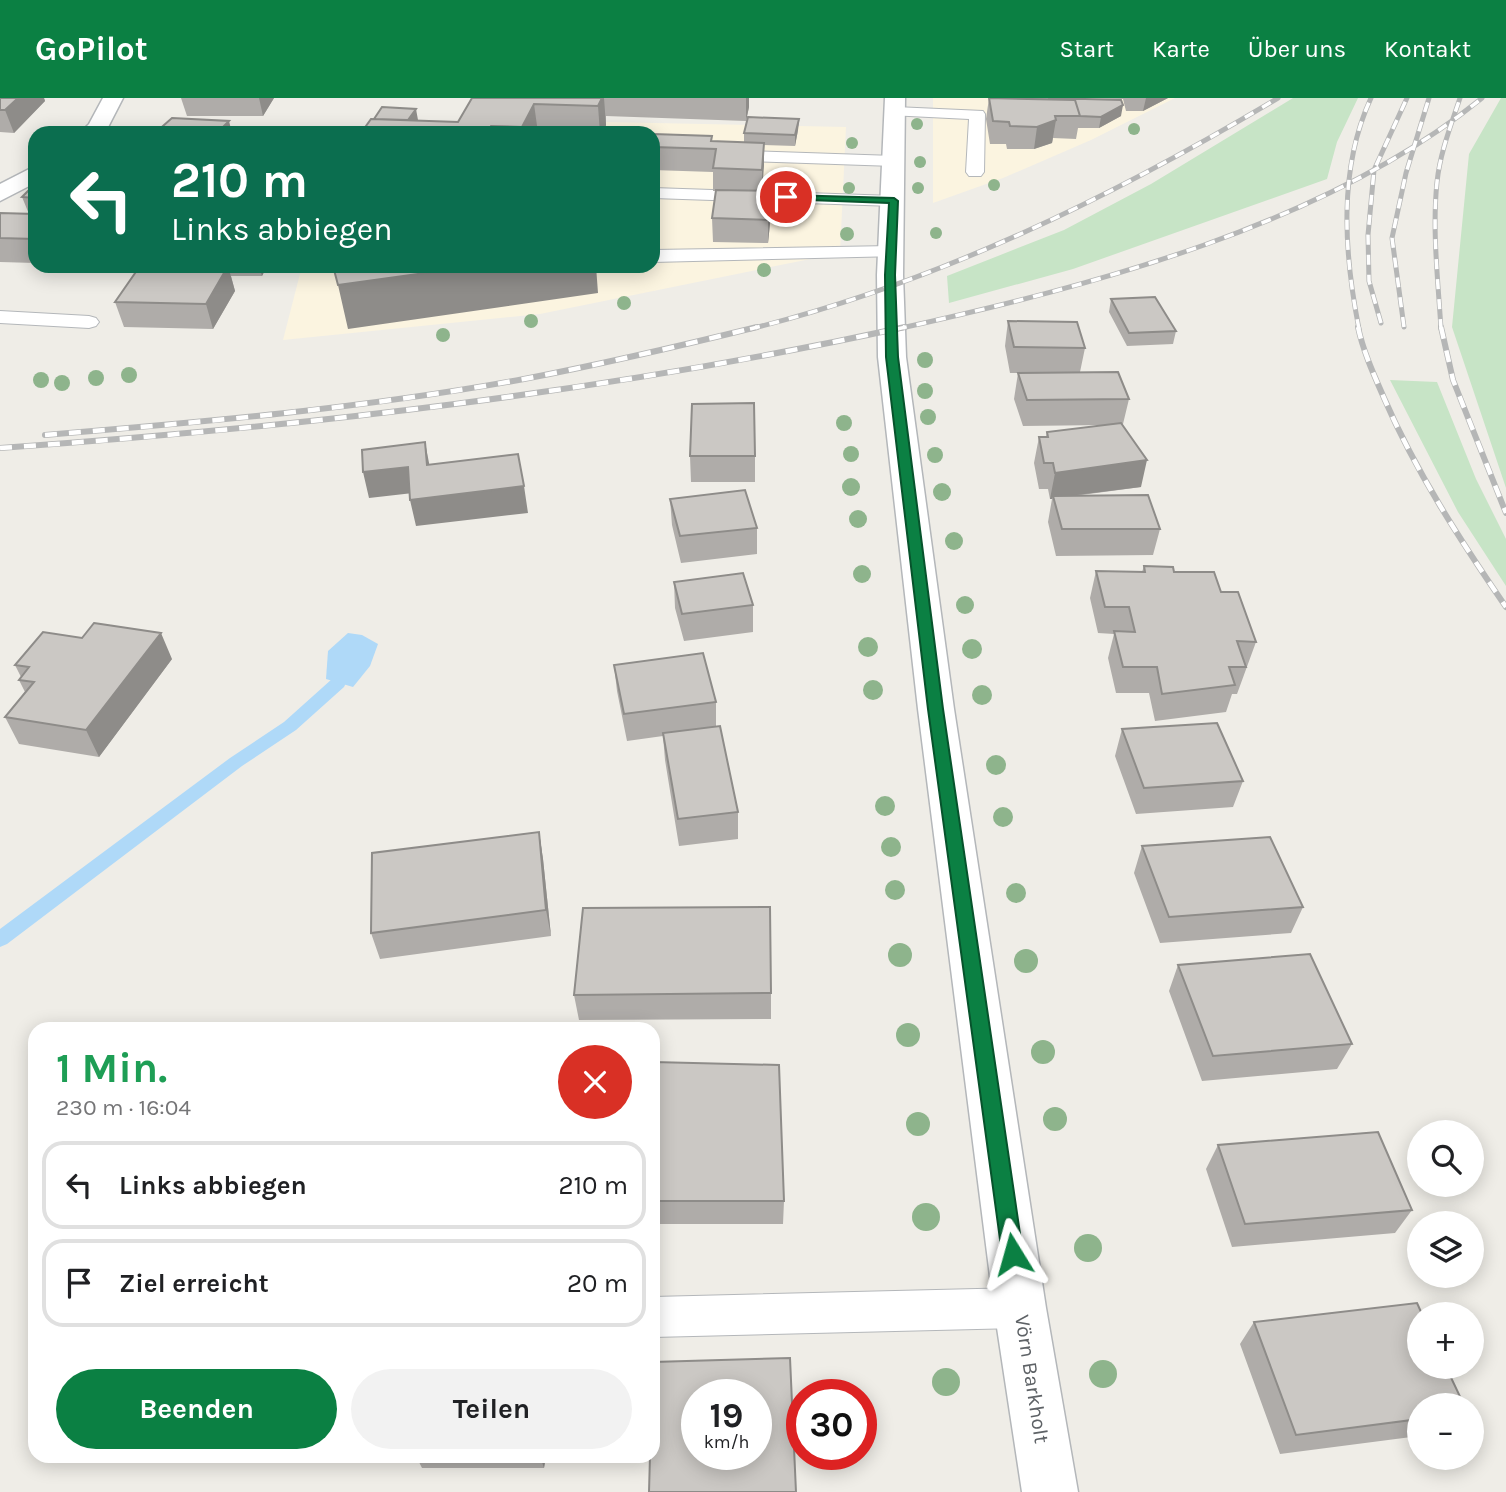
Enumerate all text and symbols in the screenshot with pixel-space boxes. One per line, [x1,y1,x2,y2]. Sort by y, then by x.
text: GoPilot [35,30,148,68]
text: Start [1060,35,1114,63]
text: Karte [1152,35,1210,63]
text: Über uns [1248,35,1346,63]
text: Kontakt [1384,35,1471,63]
text: 210 m [171,152,308,209]
icon: left [56,154,147,245]
pin [756,167,816,227]
icon: arrive [767,178,805,216]
text: Links abbiegen [171,211,393,248]
text: 1 Min. [56,1043,167,1093]
button: close [558,1045,632,1119]
text: 230 m · 16:04 [56,1094,191,1121]
map controls [1407,1120,1484,1470]
button: search [1407,1120,1484,1197]
icon: left [60,1166,98,1204]
text: Links abbiegen [119,1170,307,1201]
text: 210 m [558,1170,628,1201]
button: layers [1407,1211,1484,1288]
position arrow [976,1217,1050,1291]
icon: arrive [60,1264,98,1302]
text: Ziel erreicht [119,1268,269,1299]
text: 20 m [567,1268,628,1299]
button: + [1407,1302,1484,1379]
street label: Vörn Barkholt [1010,1313,1054,1445]
button: Beenden [56,1369,337,1449]
button: Teilen [351,1369,632,1449]
speed limit sign: 30 [786,1379,877,1470]
button: − [1407,1393,1484,1470]
text: 19 [710,1395,743,1436]
text: km/h [704,1431,749,1453]

